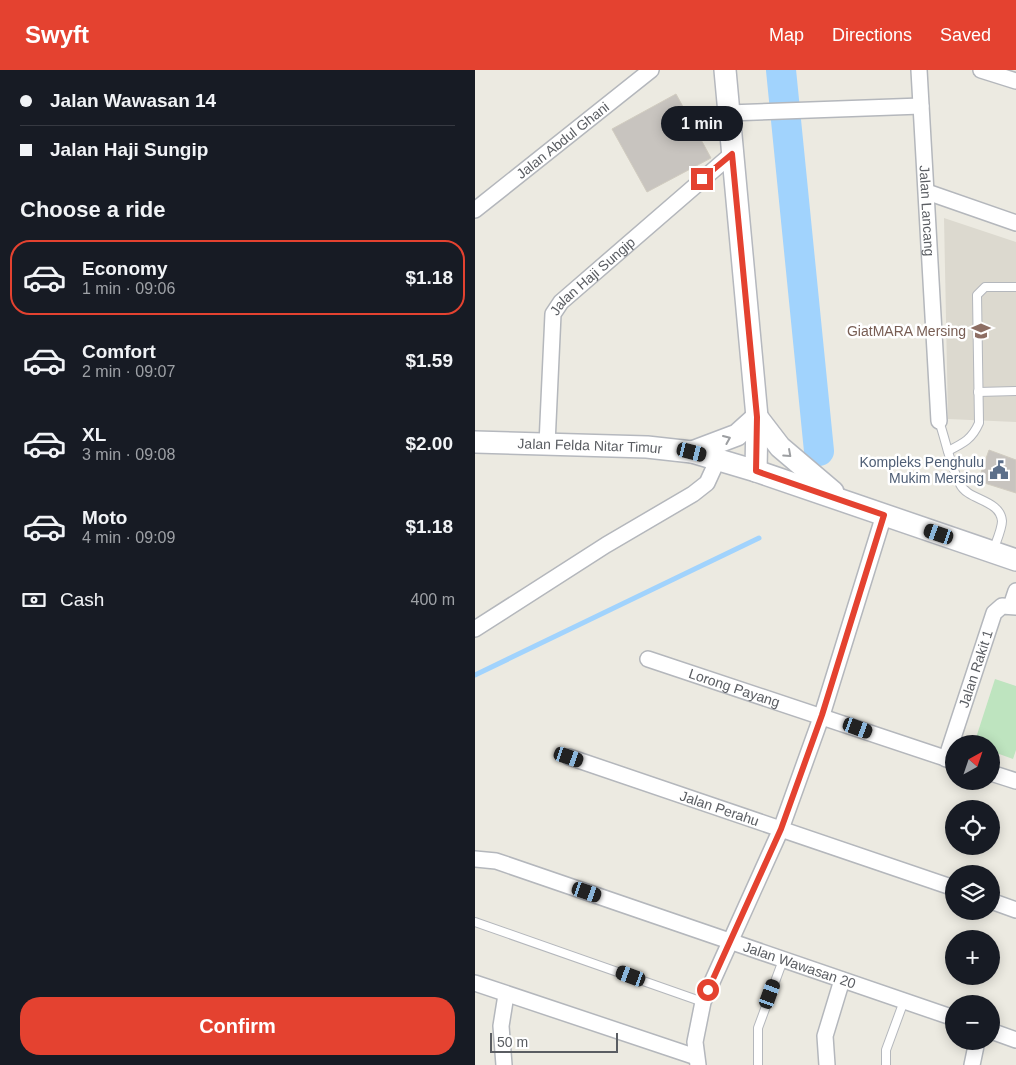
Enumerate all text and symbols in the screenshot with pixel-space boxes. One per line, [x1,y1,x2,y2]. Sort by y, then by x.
text: Swyft [25,21,89,48]
text: Map [769,25,804,45]
text: Directions [832,25,912,45]
text: Saved [940,25,991,45]
text: Jalan Wawasan 14 [50,90,216,111]
street label: Jalan Abdul Ghani [513,99,612,182]
callout: 1 min [661,106,743,142]
text: 1 min [681,115,723,132]
text: Jalan Haji Sungip [50,139,208,160]
street label: Jalan Lancang [916,165,938,257]
route end [691,168,713,190]
text: Choose a ride [20,197,165,222]
street label: Jalan Haji Sungip [547,234,638,318]
icon: car [22,255,67,300]
text: Economy [82,258,168,279]
text: $1.18 [405,267,453,288]
text: 1 min · 09:06 [82,280,175,297]
school or university icon: GiatMARA Mersing [970,320,992,342]
place label: GiatMARA Mersing [847,323,966,339]
icon: car [22,338,67,383]
text: Comfort [82,341,156,362]
text: $1.59 [405,350,453,371]
text: 2 min · 09:07 [82,363,175,380]
icon: car [22,421,67,466]
text: XL [82,424,106,445]
text: $2.00 [405,433,453,454]
street label: Jalan Felda Nitar Timur [517,435,664,457]
one-way arrow [722,435,731,446]
car [675,441,708,463]
text: 3 min · 09:08 [82,446,175,463]
one-way arrow [783,449,792,458]
place label: Kompleks Penghulu Mukim Mersing [859,454,984,486]
public building icon: Kompleks Penghulu Mukim Mersing [988,459,1010,481]
icon: car [22,504,67,549]
text: Moto [82,507,127,528]
text: $1.18 [405,516,453,537]
car [922,522,955,546]
text: 4 min · 09:09 [82,529,175,546]
icon: cash [20,586,48,614]
text: Cash [60,589,104,610]
text: 400 m [411,591,455,608]
street label: Jalan Rakit 1 [955,628,996,710]
street label: Lorong Payang [687,665,782,710]
car [841,716,874,740]
north arrow [945,735,1000,790]
map controls [945,735,1000,1050]
car [552,745,585,769]
street label: Jalan Perahu [678,787,761,829]
button: locate [945,800,1000,855]
button: layers [945,865,1000,920]
car [570,880,603,904]
button: + [945,930,1000,985]
street label: Jalan Wawasan 20 [741,938,858,992]
car [614,964,647,988]
car [757,977,782,1011]
route start [697,979,719,1001]
button: − [945,995,1000,1050]
button: Confirm [20,997,455,1055]
scale bar [490,1030,617,1053]
text: 50 m [497,1034,528,1050]

